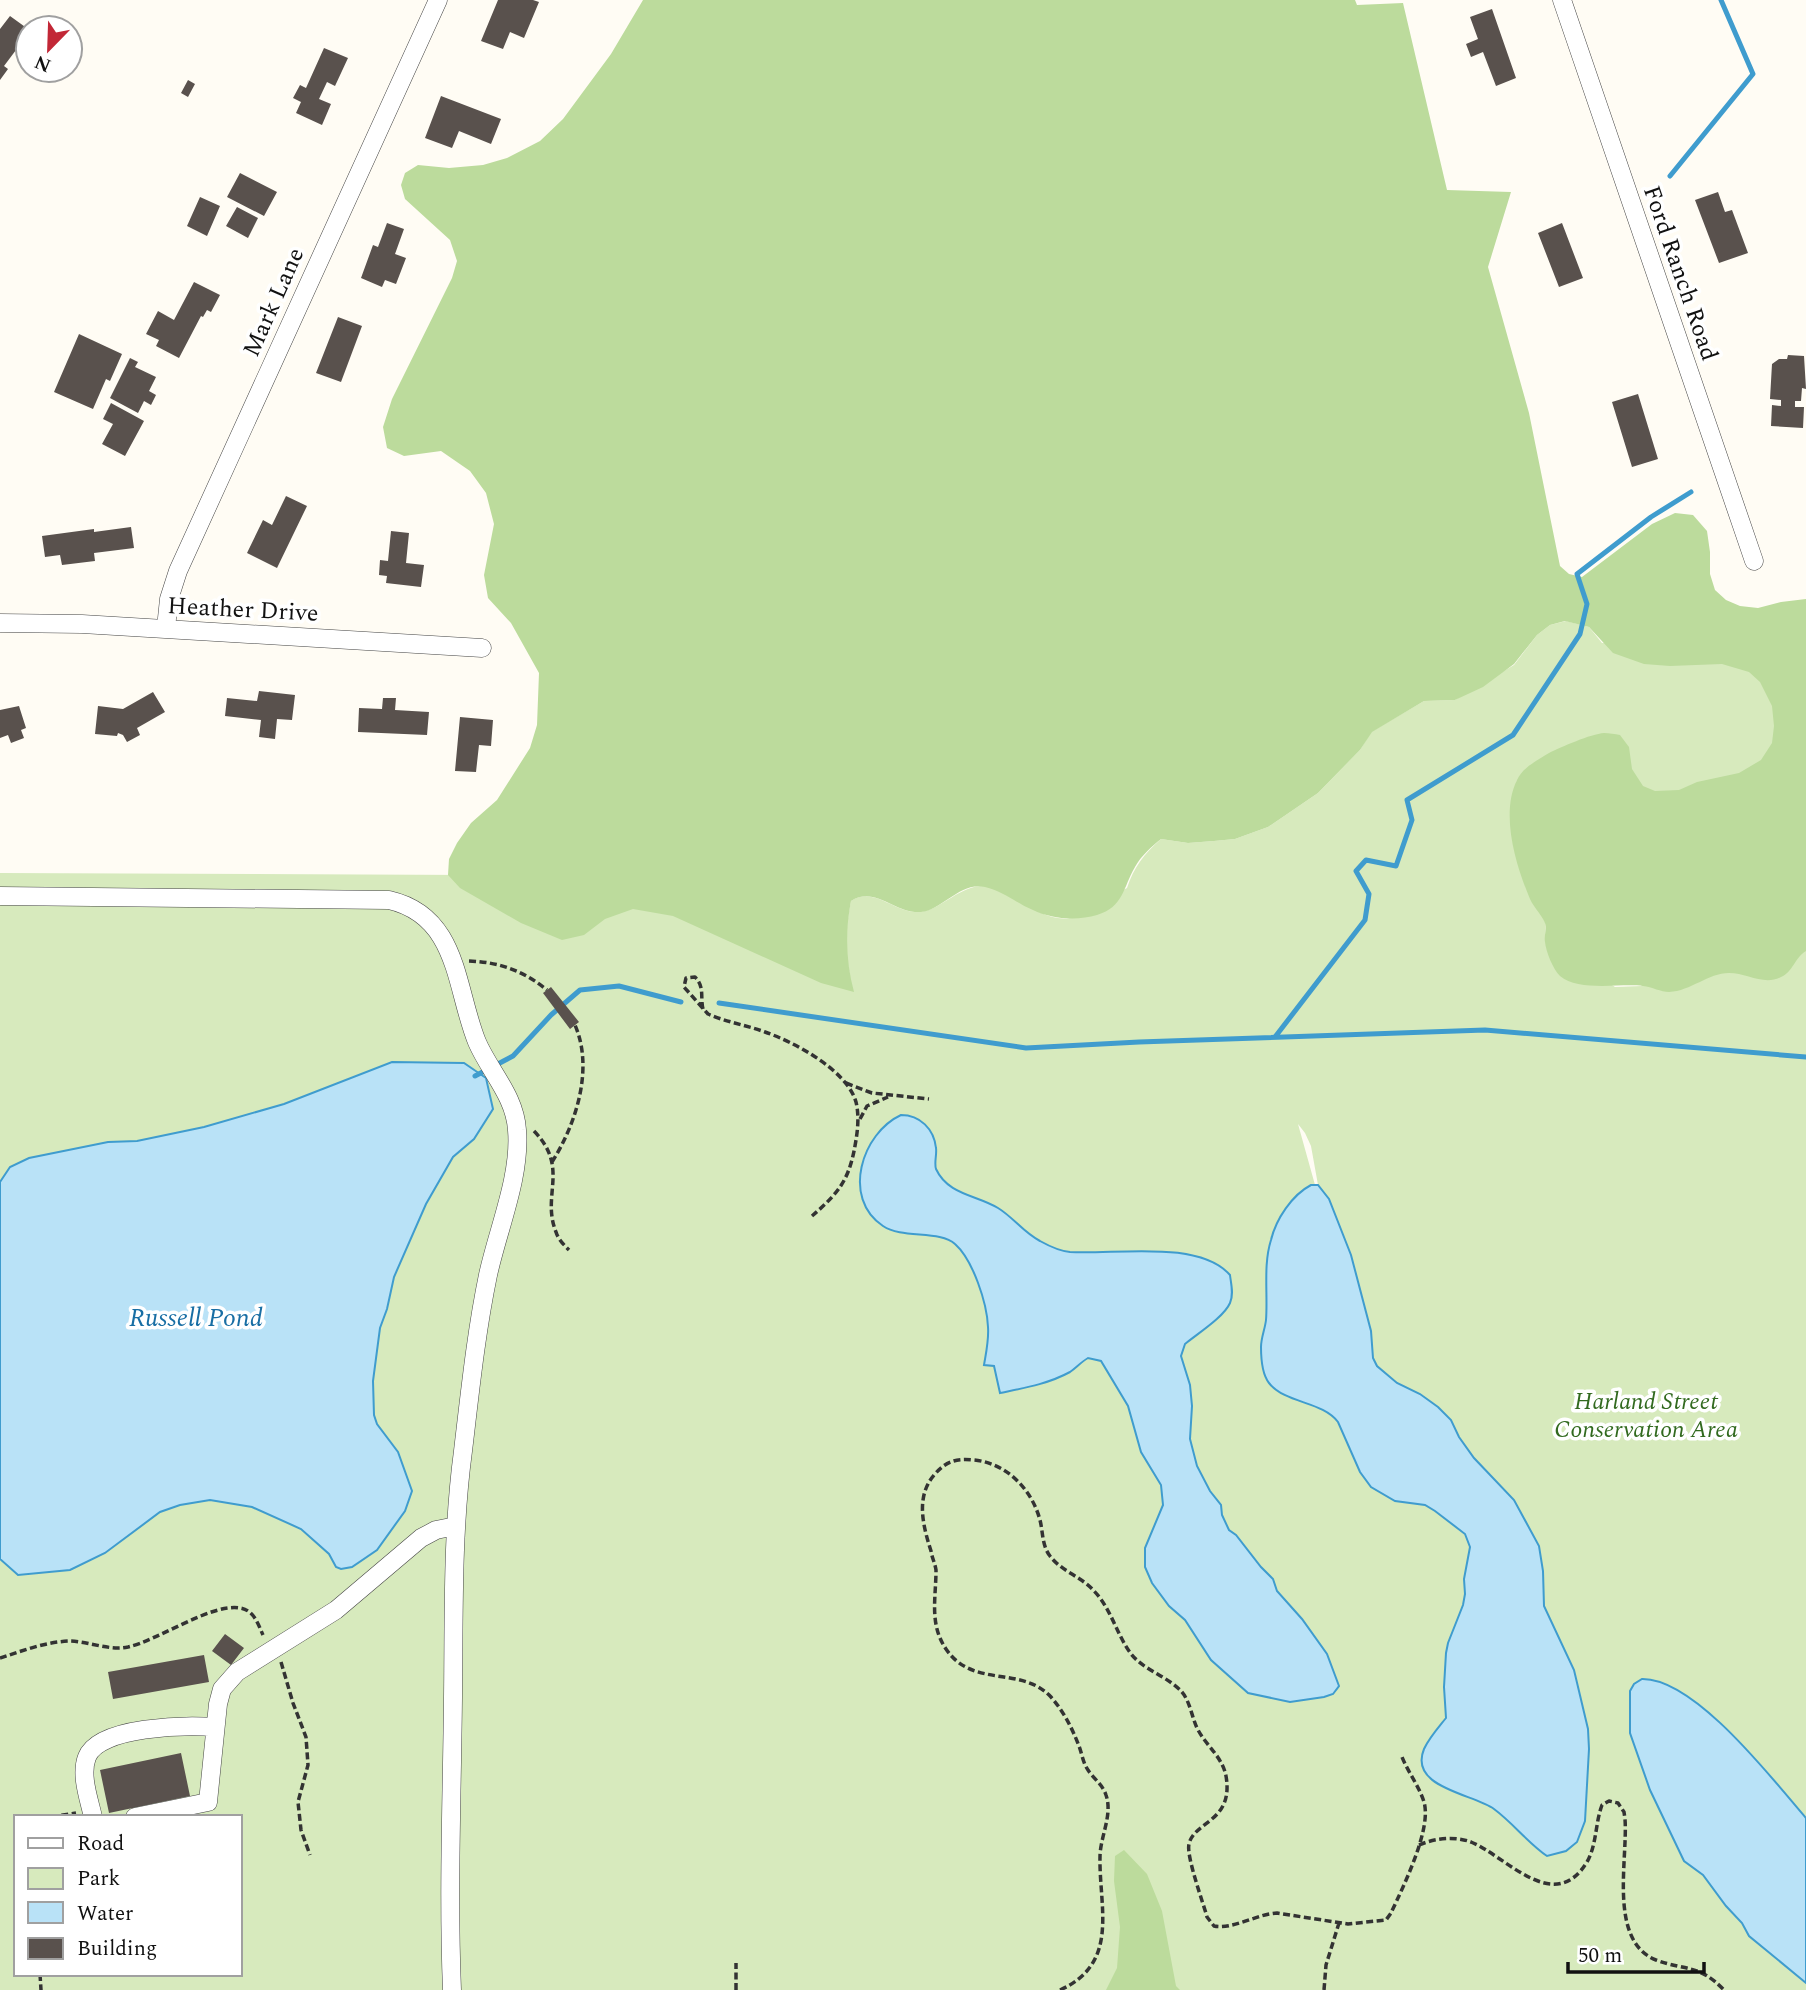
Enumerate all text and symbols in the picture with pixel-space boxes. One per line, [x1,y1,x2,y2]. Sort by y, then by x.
north arrow [14,14,84,84]
text: N [30,47,56,80]
street label: Ford Ranch Road [1633,181,1727,366]
street label: Mark Lane [234,242,314,363]
street label: Heather Drive [166,588,319,632]
water label: Russell Pond [129,1298,263,1338]
park label: Harland Street Conservation Area [1554,1384,1738,1448]
legend [14,1815,242,1976]
text: Road [77,1828,124,1860]
text: Park [77,1863,121,1895]
text: Water [77,1898,133,1930]
scale bar [1568,1930,1704,1974]
text: Building [77,1933,157,1965]
text: 50 m [1578,1940,1622,1972]

